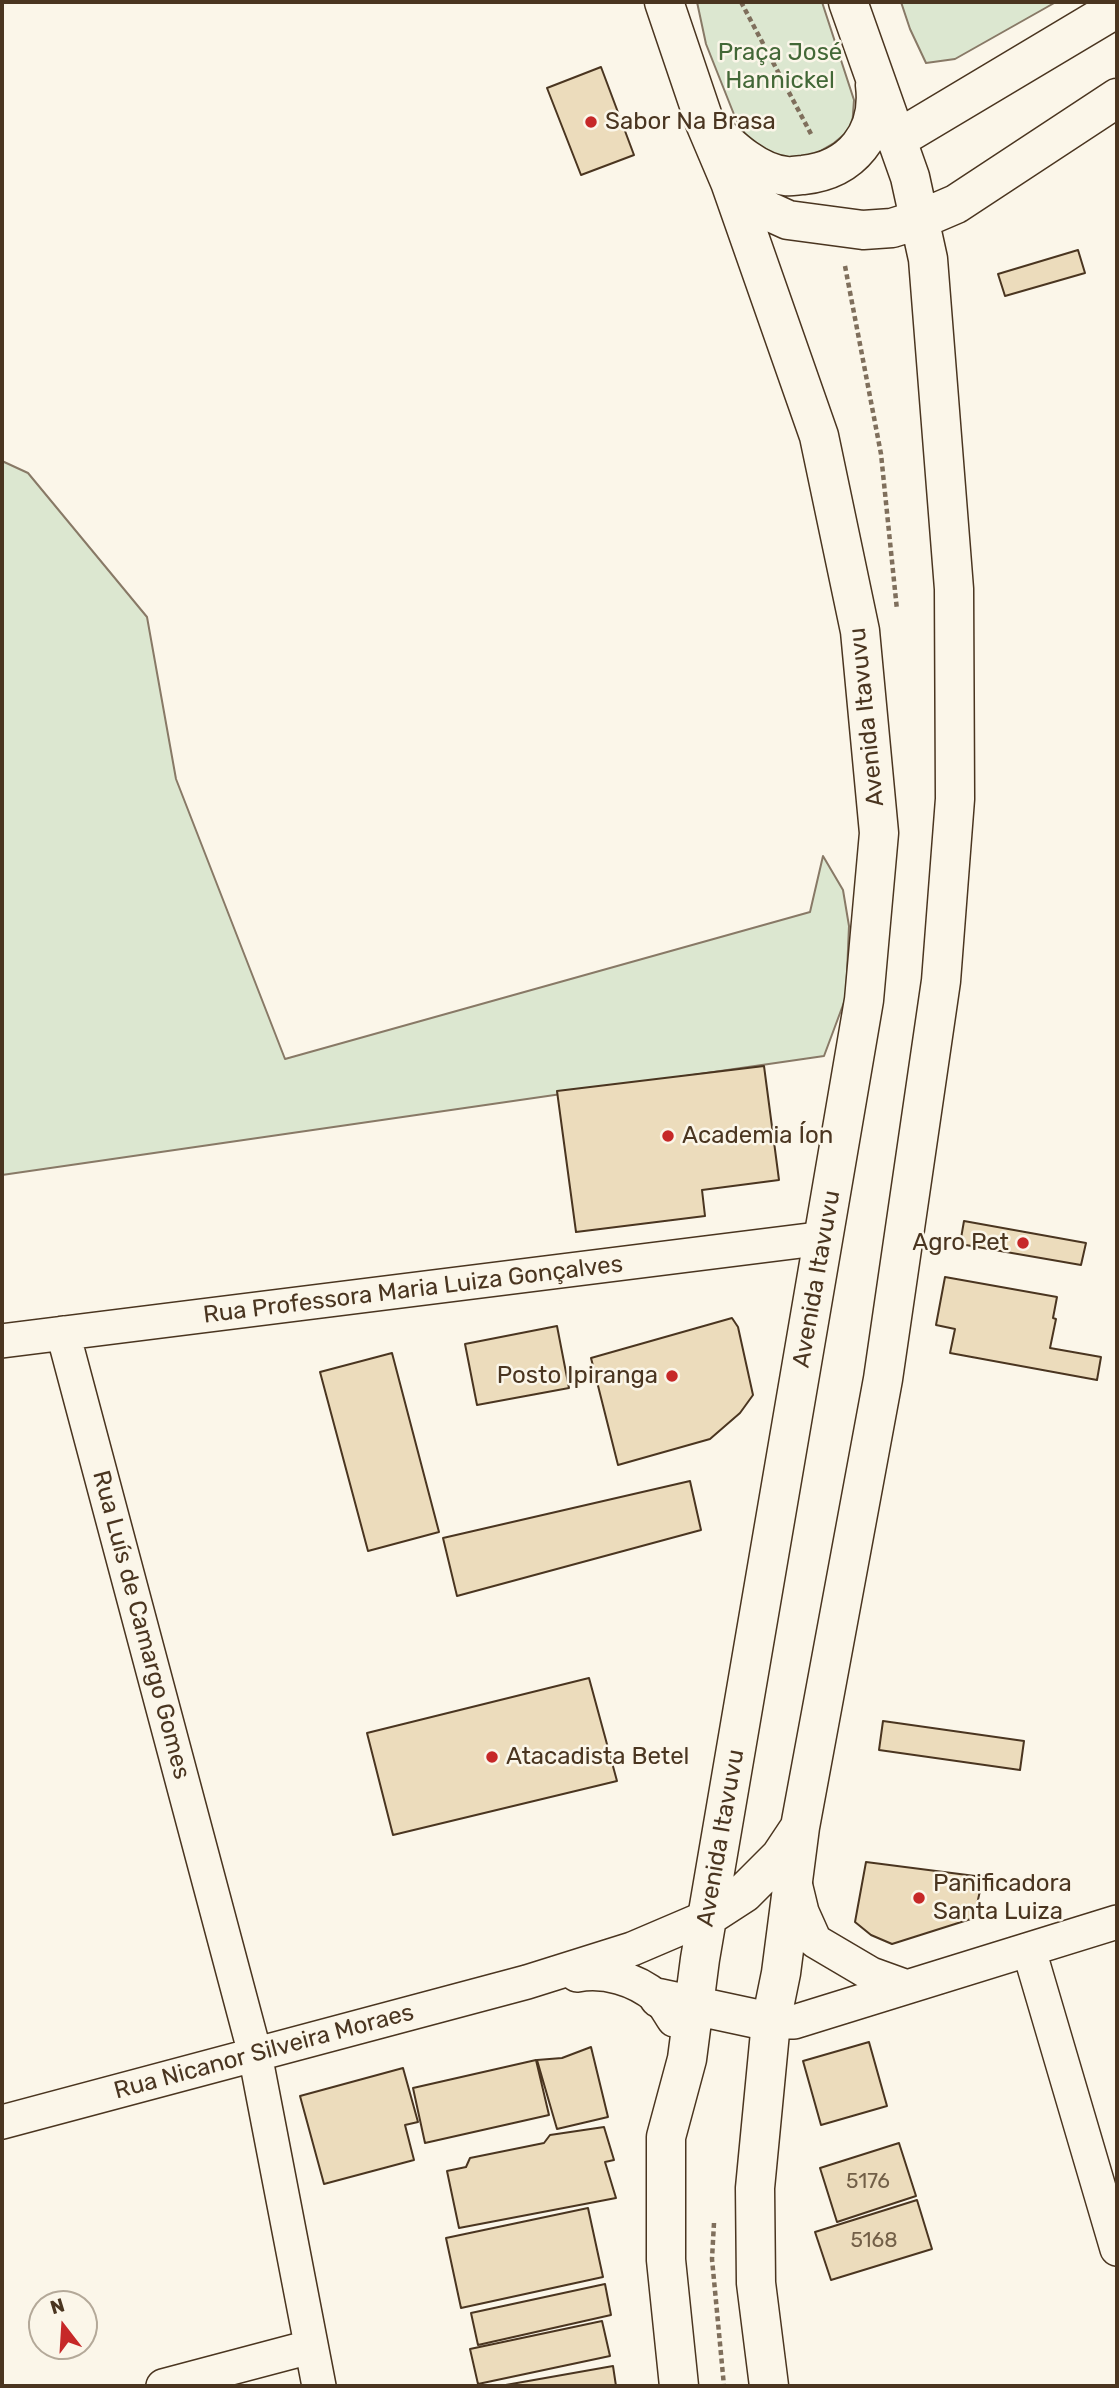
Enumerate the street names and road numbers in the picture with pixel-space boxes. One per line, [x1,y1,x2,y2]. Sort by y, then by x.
street label: Avenida Itavuvu [843,626,891,808]
street label: Avenida Itavuvu [787,1188,847,1370]
street label: Rua Professora Maria Luiza Gonçalves [202,1250,624,1330]
street label: Rua Luís de Camargo Gomes [86,1468,196,1782]
street label: Avenida Itavuvu [691,1747,751,1929]
street label: Rua Nicanor Silveira Moraes [111,1998,417,2106]

